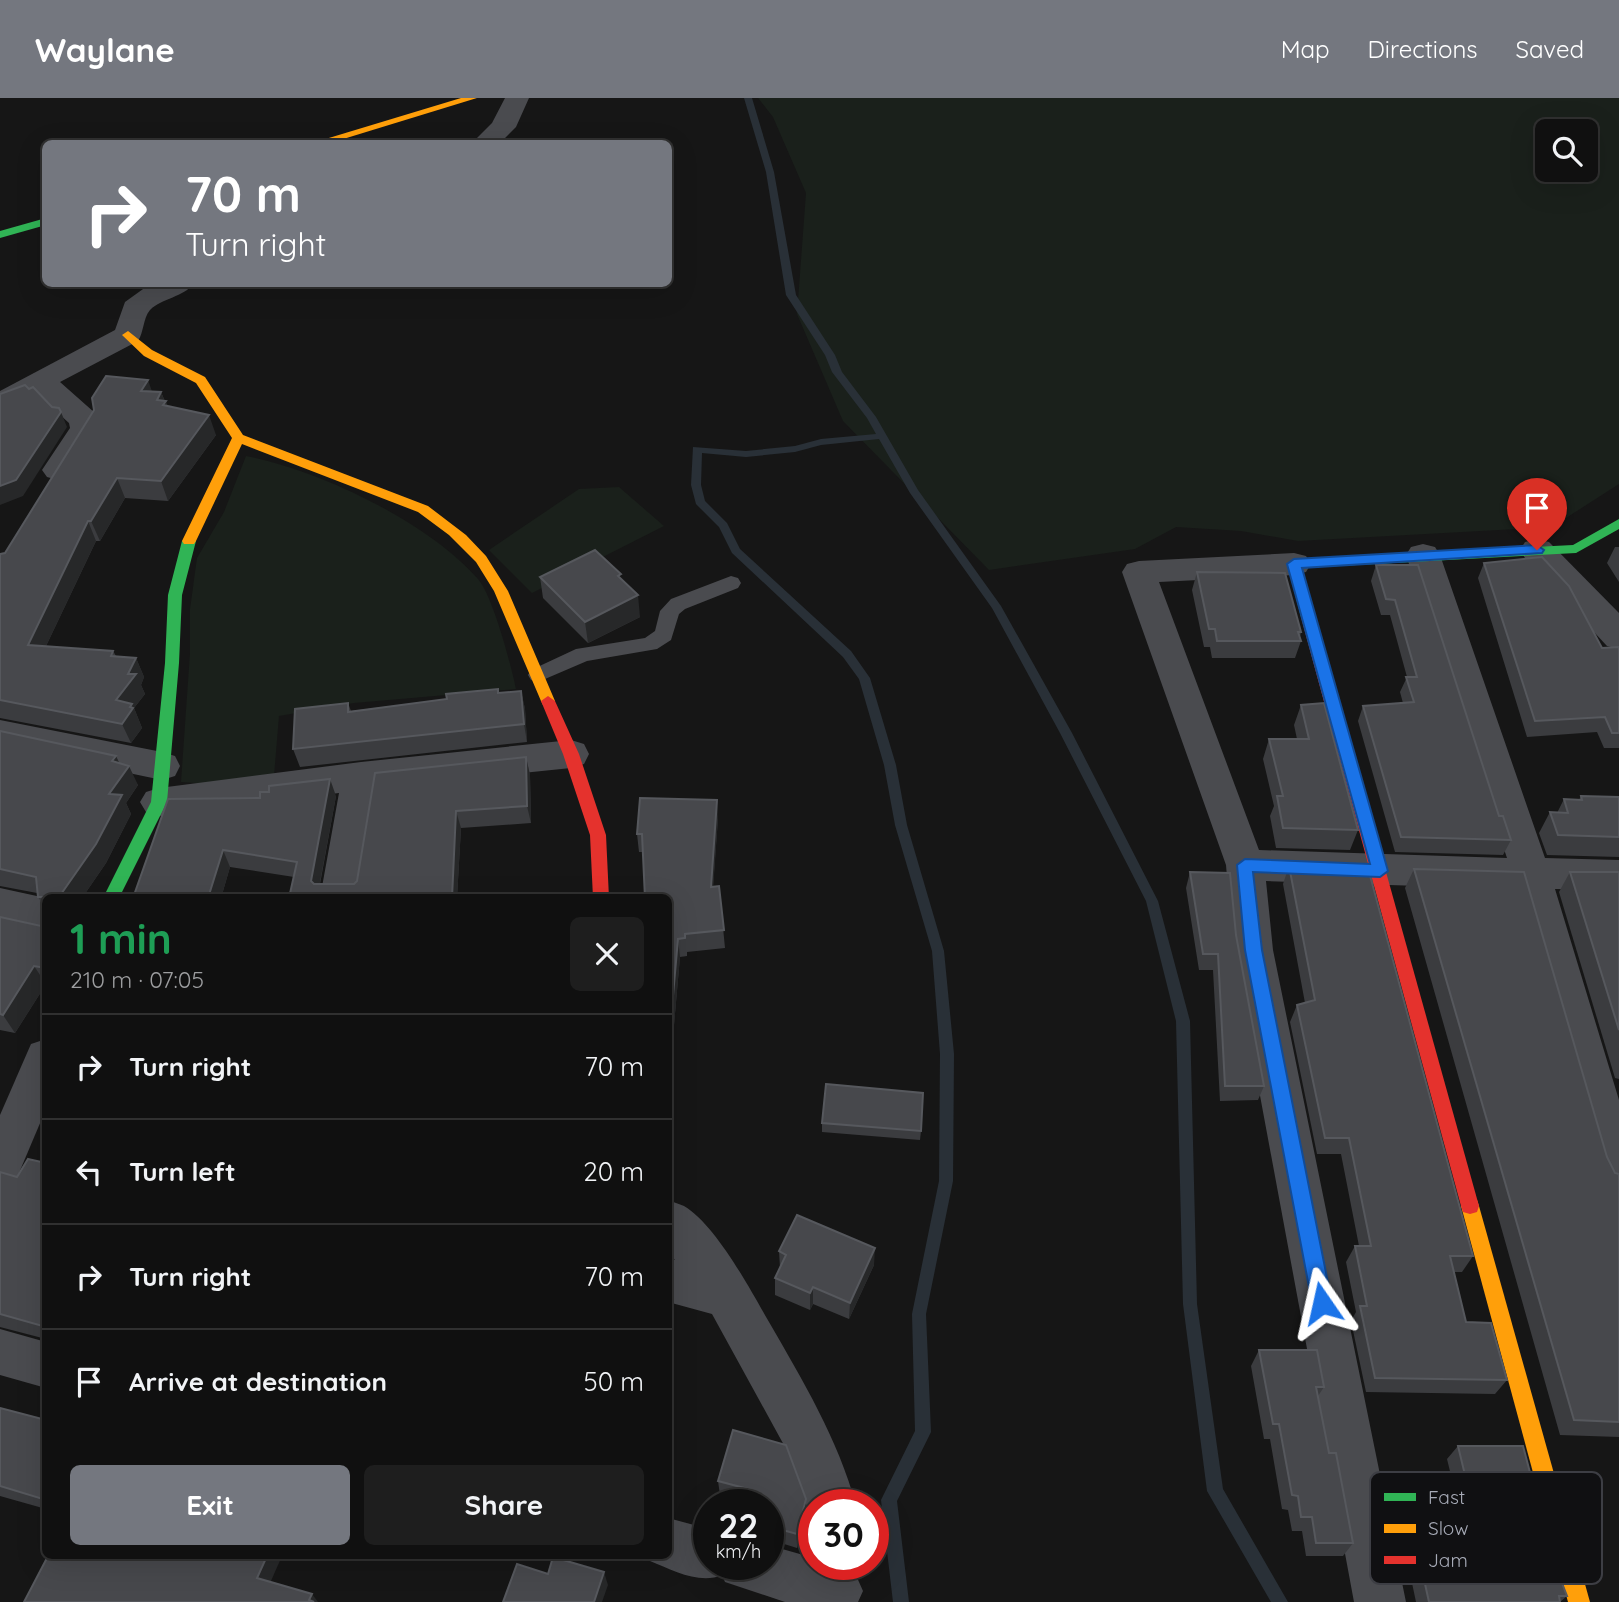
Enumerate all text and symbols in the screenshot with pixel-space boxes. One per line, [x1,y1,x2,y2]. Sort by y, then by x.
text: Waylane [35,29,175,70]
text: Map [1281,34,1330,64]
text: Directions [1368,34,1478,64]
text: Saved [1516,34,1584,64]
map controls [1535,119,1598,182]
button: search [1535,119,1598,182]
text: 70 m [185,163,301,224]
icon: right [70,168,161,259]
text: Turn right [185,224,326,264]
pin [1507,478,1567,550]
icon: arrive [1518,489,1556,527]
text: 1 min [70,912,172,965]
button: close [570,917,644,991]
text: 210 m · 07:05 [70,965,204,994]
icon: right [70,1048,108,1086]
text: Turn right [129,1050,251,1083]
text: 70 m [584,1050,644,1083]
icon: left [70,1153,108,1191]
text: Turn left [129,1155,236,1188]
text: 20 m [583,1155,644,1188]
icon: right [70,1258,108,1296]
text: Turn right [129,1260,251,1293]
text: 70 m [584,1260,644,1293]
position arrow [1285,1266,1359,1340]
icon: arrive [70,1363,108,1401]
text: Arrive at destination [129,1365,387,1398]
text: 50 m [584,1365,644,1398]
button: Exit [70,1465,350,1545]
button: Share [364,1465,644,1545]
legend [1370,1472,1602,1584]
text: Fast [1428,1485,1465,1509]
speed limit sign: 30 [798,1489,889,1580]
text: 22 [719,1503,758,1547]
text: Slow [1428,1516,1469,1540]
text: km/h [716,1540,761,1563]
text: Jam [1428,1548,1468,1572]

